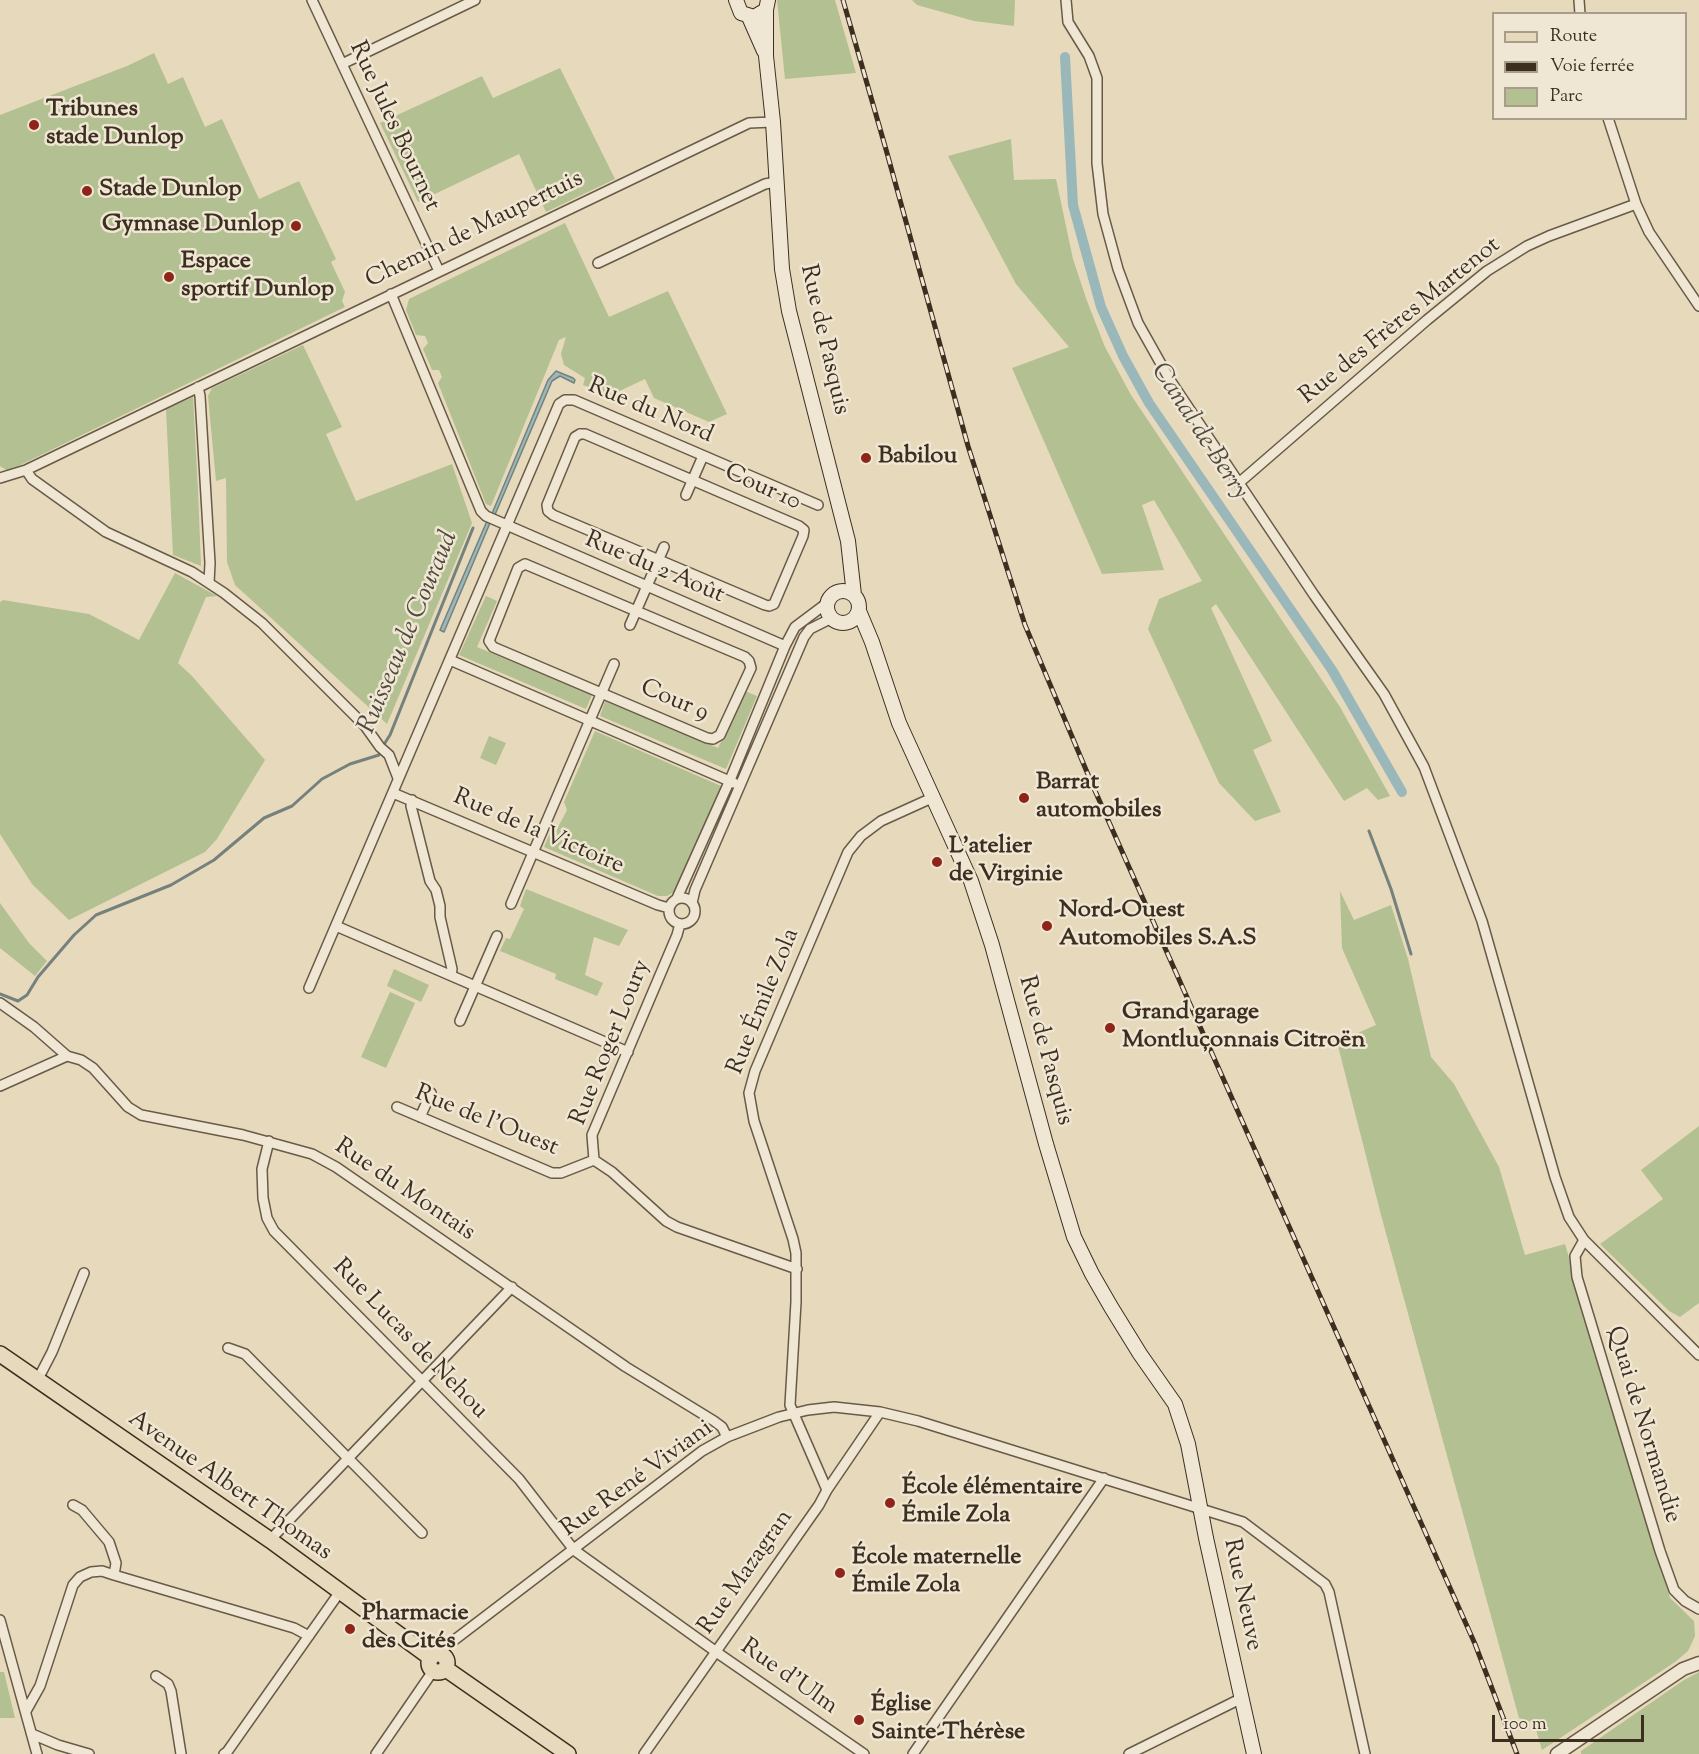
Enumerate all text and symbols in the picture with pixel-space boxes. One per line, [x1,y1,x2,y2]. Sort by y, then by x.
legend [1492,12,1687,120]
text: Route [1550,24,1597,50]
street label: Rue Jules Bournet [341,38,445,216]
text: Voie ferrée [1550,54,1634,80]
text: Parc [1550,84,1583,110]
place label: Tribunes stade Dunlop [46,97,184,153]
marker: Tribunes stade Dunlop [27,118,41,132]
street label: Chemin de Maupertuis [362,166,588,296]
place label: Stade Dunlop [99,177,242,205]
marker: Stade Dunlop [80,184,94,198]
place label: Gymnase Dunlop [102,212,284,240]
marker: Gymnase Dunlop [289,219,303,233]
street label: Rue des Frères Martenot [1295,232,1507,412]
place label: Espace sportif Dunlop [181,249,334,305]
street label: Rue de Pasquis [792,262,854,418]
marker: Espace sportif Dunlop [162,270,176,284]
water label: Canal de Berry [1142,358,1254,506]
street label: Rue du Nord [583,373,717,451]
place label: Babilou [878,444,957,472]
marker: Babilou [859,451,873,465]
street label: Cour 10 [719,460,805,518]
water label: Ruisseau de Couraud [353,527,467,739]
street label: Rue du 2 Août [580,527,728,611]
street label: Cour 9 [636,675,712,729]
place label: Barrat automobiles [1036,770,1161,826]
street label: Rue de la Victoire [448,784,628,882]
marker: Barrat automobiles [1017,791,1031,805]
place label: L'atelier de Virginie [949,834,1063,890]
marker: L'atelier de Virginie [930,855,944,869]
place label: Nord-Ouest Automobiles S.A.S [1059,898,1257,954]
marker: Nord-Ouest Automobiles S.A.S [1040,919,1054,933]
street label: Rue Émile Zola [723,925,807,1079]
street label: Rue Roger Loury [566,956,658,1130]
street label: Rue de Pasquis [1010,973,1078,1129]
place label: Grand garage Montluçonnais Citroën [1122,1000,1365,1056]
marker: Grand garage Montluçonnais Citroën [1103,1021,1117,1035]
street label: Rue de l'Ouest [410,1080,562,1164]
street label: Rue du Montais [328,1133,480,1249]
street label: Rue Lucas de Nehou [325,1254,493,1426]
street label: Quai de Normandie [1598,1323,1686,1527]
street label: Avenue Albert Thomas [121,1406,337,1568]
street label: Rue René Viviani [556,1415,720,1545]
place label: École élémentaire Émile Zola [902,1475,1083,1531]
marker: École élémentaire Émile Zola [883,1496,897,1510]
street label: Rue Mazagran [693,1505,801,1641]
street label: Rue Neuve [1215,1536,1267,1654]
place label: École maternelle Émile Zola [852,1545,1022,1601]
marker: École maternelle Émile Zola [833,1566,847,1580]
place label: Pharmacie des Cités [362,1601,469,1657]
marker: Pharmacie des Cités [343,1622,357,1636]
street label: Rue d'Ulm [734,1634,842,1722]
place label: Église Sainte-Thérèse [871,1692,1025,1748]
scale bar [1495,1703,1646,1741]
text: 100 m [1503,1712,1547,1738]
marker: Église Sainte-Thérèse [852,1713,866,1727]

